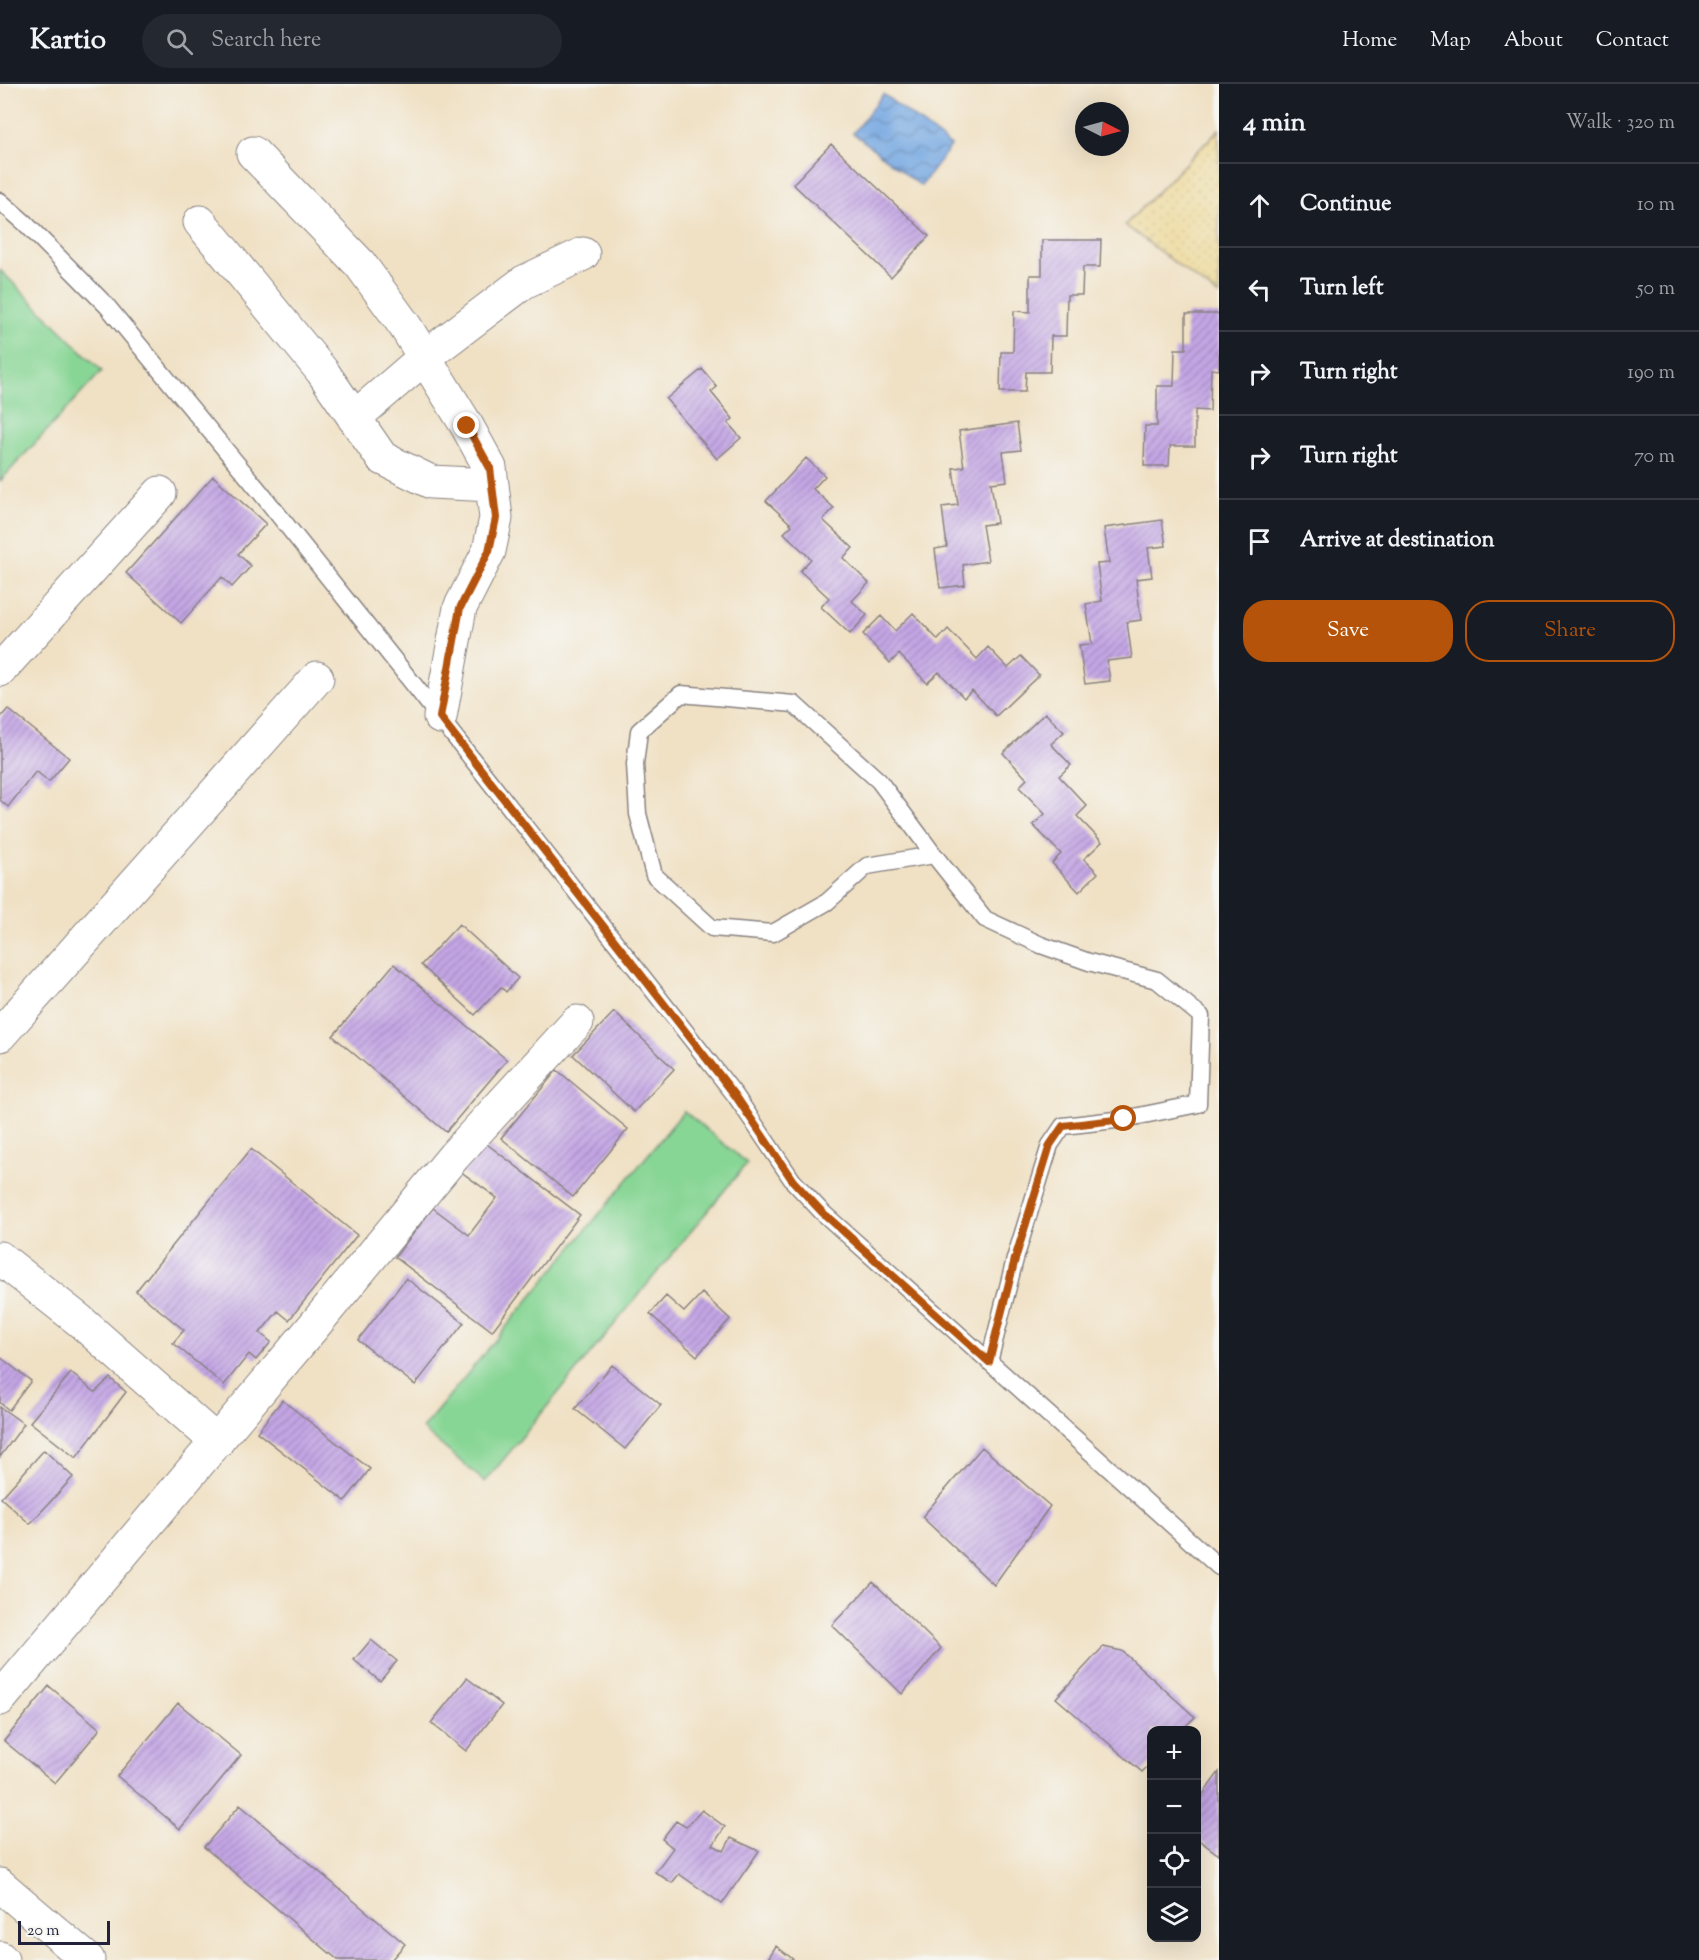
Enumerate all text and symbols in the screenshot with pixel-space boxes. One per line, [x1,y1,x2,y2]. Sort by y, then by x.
search box [142,14,562,68]
text: Kartio [30,21,106,61]
icon: search [163,25,196,58]
text: Search here [211,25,321,57]
text: Home [1342,26,1397,56]
text: Map [1430,26,1471,56]
text: About [1504,26,1563,56]
text: Contact [1596,26,1669,56]
north arrow [1075,102,1129,156]
text: 4 min [1243,105,1306,142]
text: Walk · 320 m [1566,109,1675,138]
icon: ahead [1243,189,1276,222]
text: Continue [1300,189,1391,221]
text: 10 m [1637,191,1675,220]
icon: left [1243,273,1276,306]
text: Turn left [1300,273,1383,305]
text: 50 m [1637,275,1675,304]
icon: right [1243,357,1276,390]
text: Turn right [1300,357,1397,389]
text: 190 m [1627,359,1675,388]
route end [453,412,479,438]
icon: right [1243,441,1276,474]
text: Turn right [1300,441,1397,473]
text: 70 m [1634,443,1675,472]
icon: arrive [1243,525,1276,558]
text: Arrive at destination [1300,525,1495,557]
button: Save [1243,600,1453,662]
button: Share [1465,600,1675,662]
route start [1110,1105,1136,1131]
map controls [1147,1726,1201,1942]
button: + [1147,1726,1201,1780]
button: − [1147,1780,1201,1834]
button: locate [1147,1834,1201,1888]
button: layers [1147,1888,1201,1942]
scale bar [18,1918,110,1946]
text: 20 m [27,1920,60,1943]

